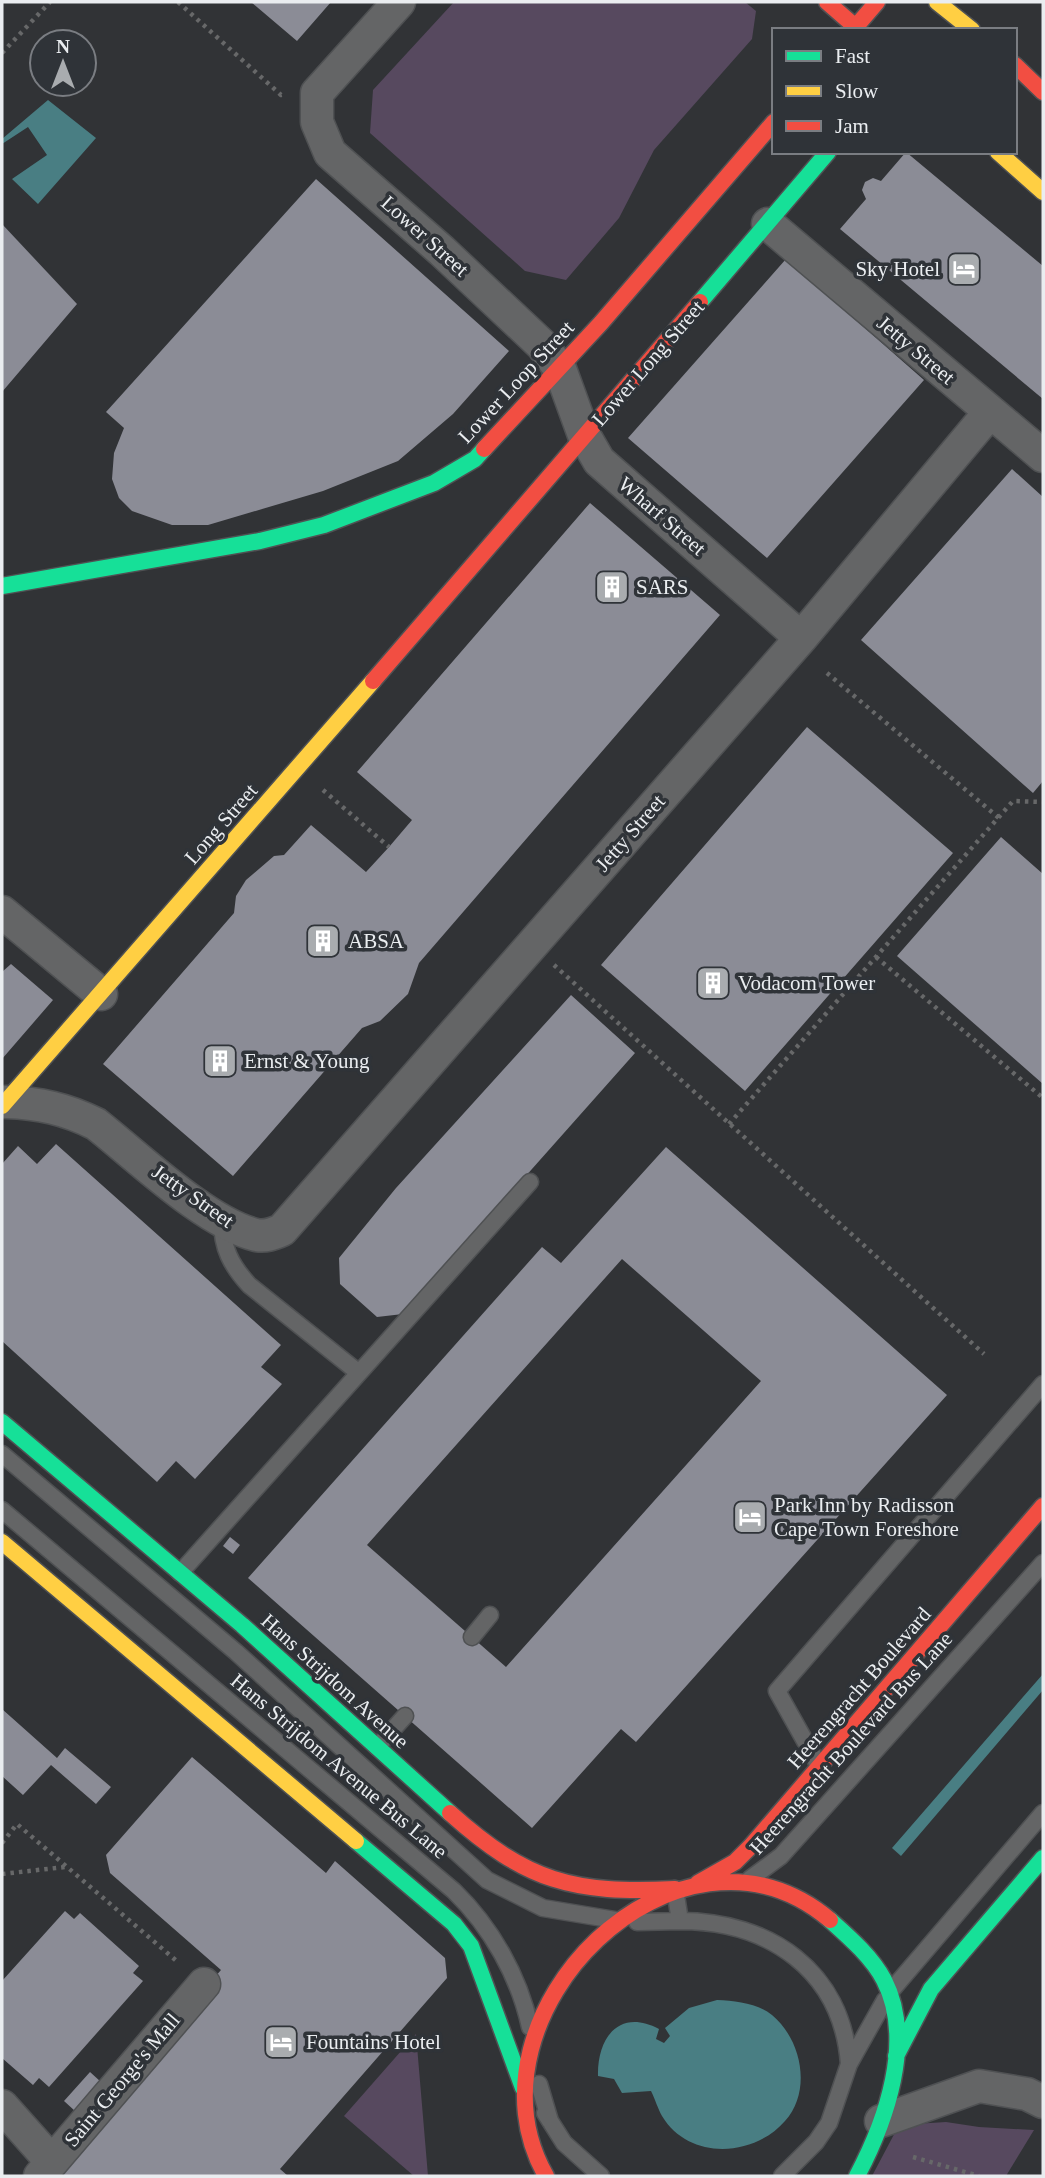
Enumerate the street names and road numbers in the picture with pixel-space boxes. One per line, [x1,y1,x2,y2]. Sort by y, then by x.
street label: Lower Street [376,191,474,282]
street label: Lower Long Street [587,295,709,431]
street label: Jetty Street [872,311,960,389]
street label: Lower Loop Street [453,316,579,448]
street label: Wharf Street [613,472,711,561]
street label: Long Street [180,779,262,869]
street label: Jetty Street [590,790,670,876]
street label: Jetty Street [148,1159,238,1233]
street label: Heerengracht Boulevard [782,1602,936,1774]
street label: Hans Strijdom Avenue [256,1609,414,1753]
street label: Heerengracht Boulevard Bus Lane [745,1627,957,1859]
street label: Hans Strijdom Avenue Bus Lane [226,1668,452,1864]
street label: Saint George's Mall [59,2008,185,2152]

